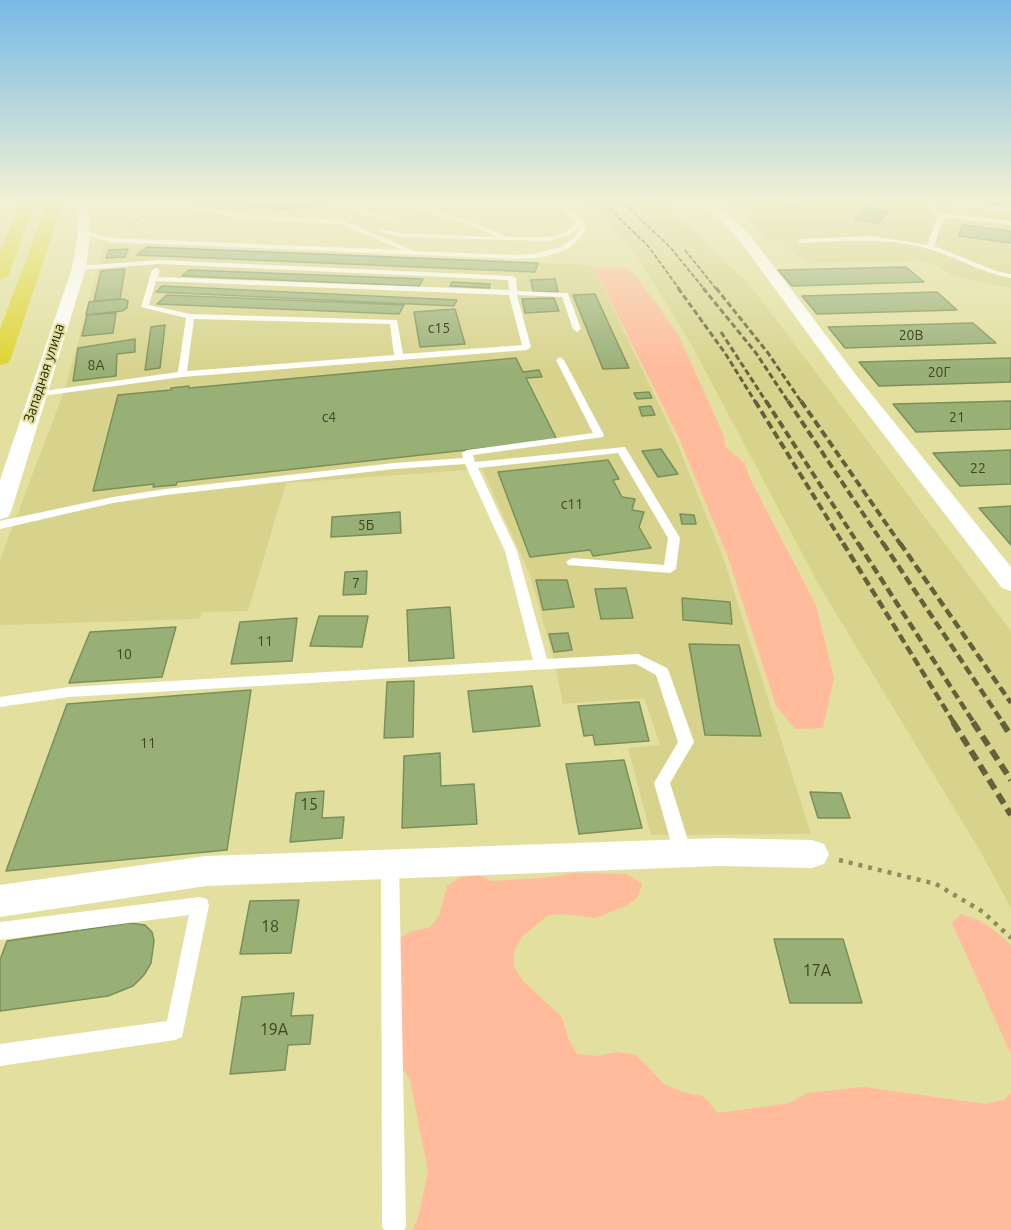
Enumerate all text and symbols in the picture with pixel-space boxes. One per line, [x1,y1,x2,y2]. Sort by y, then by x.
house number: с15 [428,320,450,336]
street label: Западная улица [20,321,68,425]
house number: 20В [899,327,923,343]
house number: 8А [88,357,104,373]
house number: 20Г [928,364,950,380]
house number: с4 [322,409,336,425]
house number: 21 [949,409,965,425]
house number: 22 [970,460,986,476]
house number: с11 [561,496,583,512]
house number: 5Б [358,517,374,533]
house number: 7 [352,575,360,591]
house number: 11 [257,633,273,649]
house number: 10 [116,646,132,662]
house number: 11 [140,735,156,751]
house number: 15 [300,795,318,815]
house number: 18 [261,917,279,937]
house number: 17А [803,961,831,981]
house number: 19А [260,1020,288,1040]

